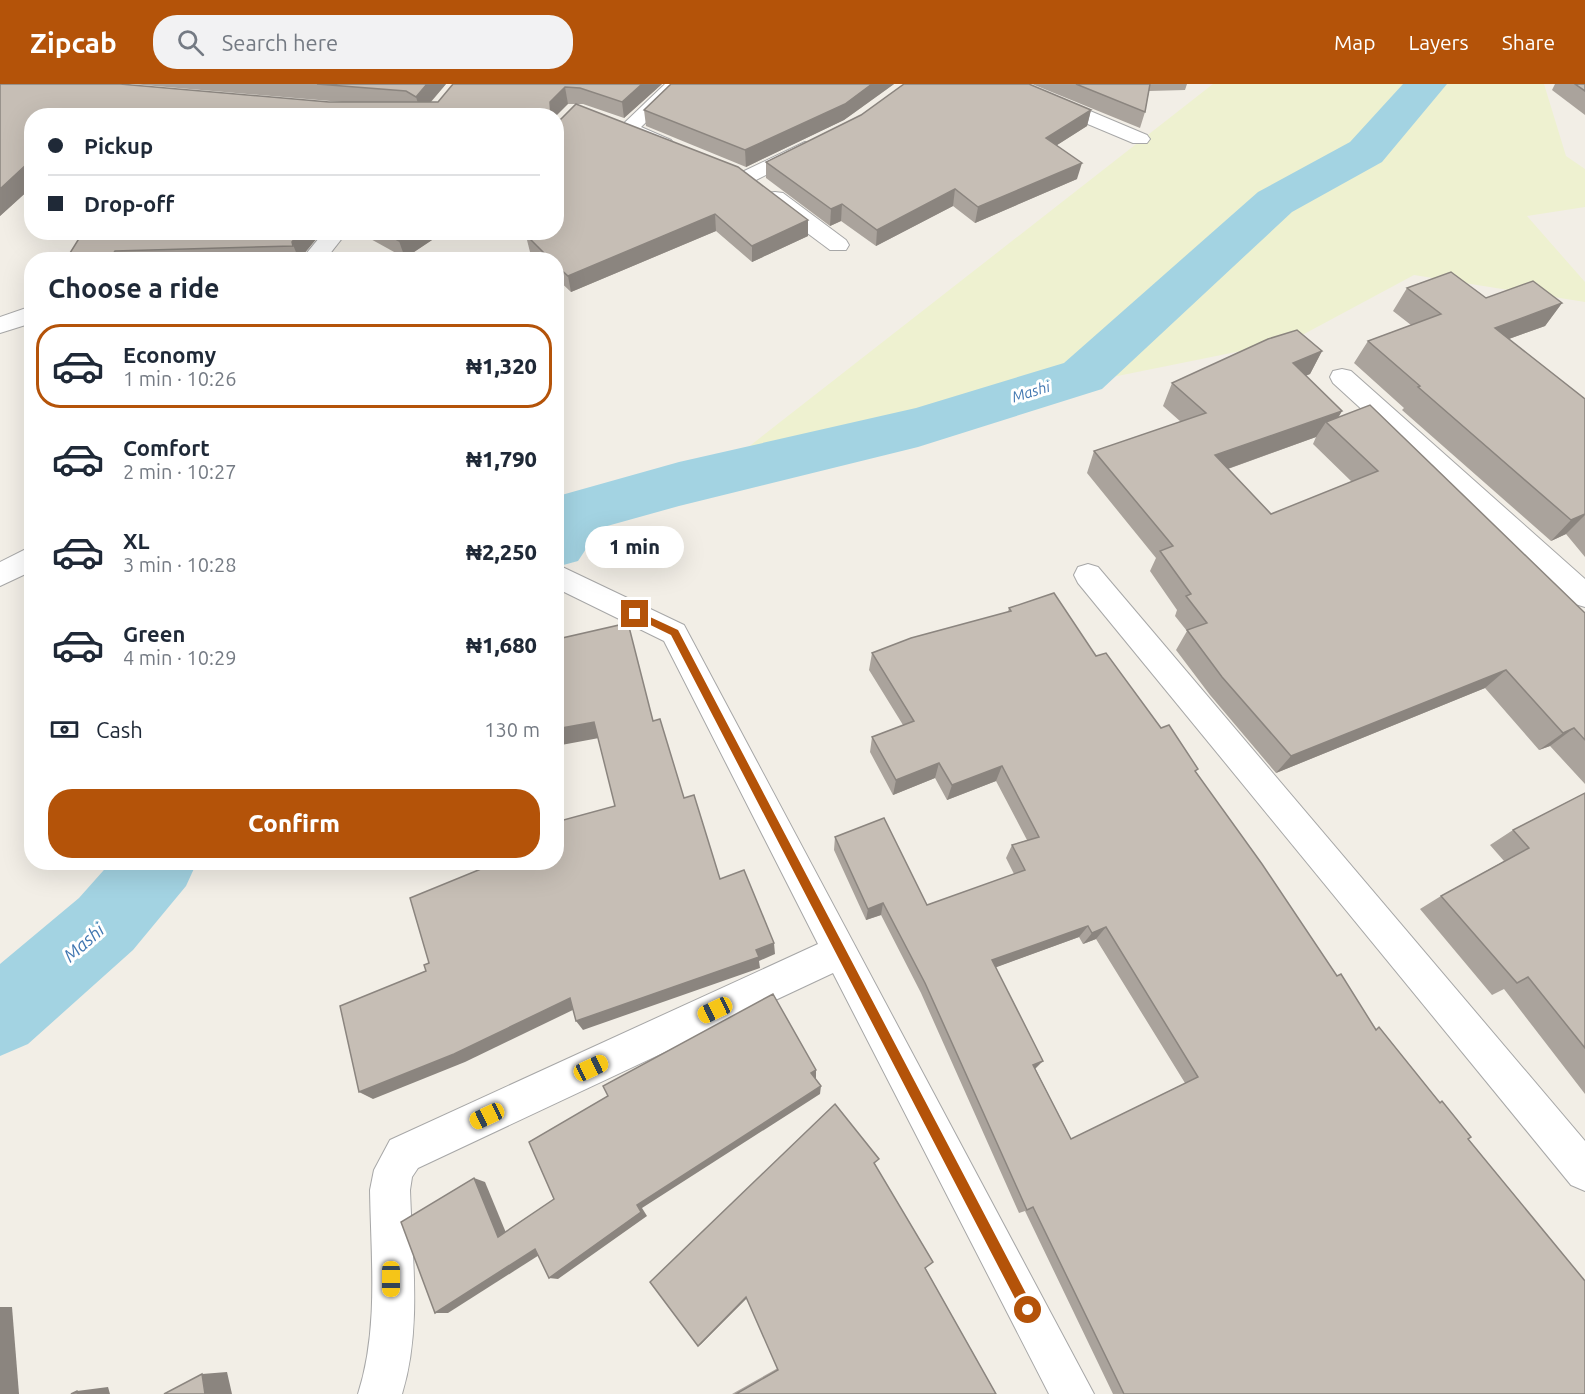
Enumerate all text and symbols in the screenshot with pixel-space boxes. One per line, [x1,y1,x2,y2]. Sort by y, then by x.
search box [153,15,573,69]
icon: search [174,26,207,59]
text: Zipcab [30,27,117,58]
text: Search here [222,30,338,55]
text: Map [1334,30,1375,54]
text: Layers [1408,30,1469,54]
text: Share [1502,30,1555,54]
text: Pickup [84,133,153,158]
text: Drop-off [84,191,174,216]
text: Choose a ride [48,273,220,303]
icon: car [51,339,105,393]
text: Economy [123,342,216,367]
text: ₦1,320 [466,353,537,378]
text: 1 min · 10:26 [123,367,237,390]
water label: Mashi [1010,377,1053,405]
icon: car [51,432,105,486]
text: Comfort [123,435,210,460]
text: ₦1,790 [466,446,537,471]
text: 2 min · 10:27 [123,460,237,483]
icon: car [51,525,105,579]
callout: 1 min [586,527,684,569]
text: XL [123,528,150,553]
text: 1 min [609,535,660,558]
text: ₦2,250 [466,539,537,564]
text: 3 min · 10:28 [123,553,237,576]
route end [621,600,648,627]
icon: car [51,618,105,672]
text: Green [123,621,185,646]
text: ₦1,680 [466,632,537,657]
text: 4 min · 10:29 [123,646,237,669]
icon: cash [48,713,81,746]
text: Cash [96,717,143,742]
text: 130 m [484,718,540,741]
button: Confirm [48,789,540,858]
water label: Mashi [59,919,108,965]
car [695,994,735,1026]
car [571,1052,611,1084]
car [467,1100,507,1132]
car [382,1261,400,1297]
route start [1014,1296,1041,1323]

